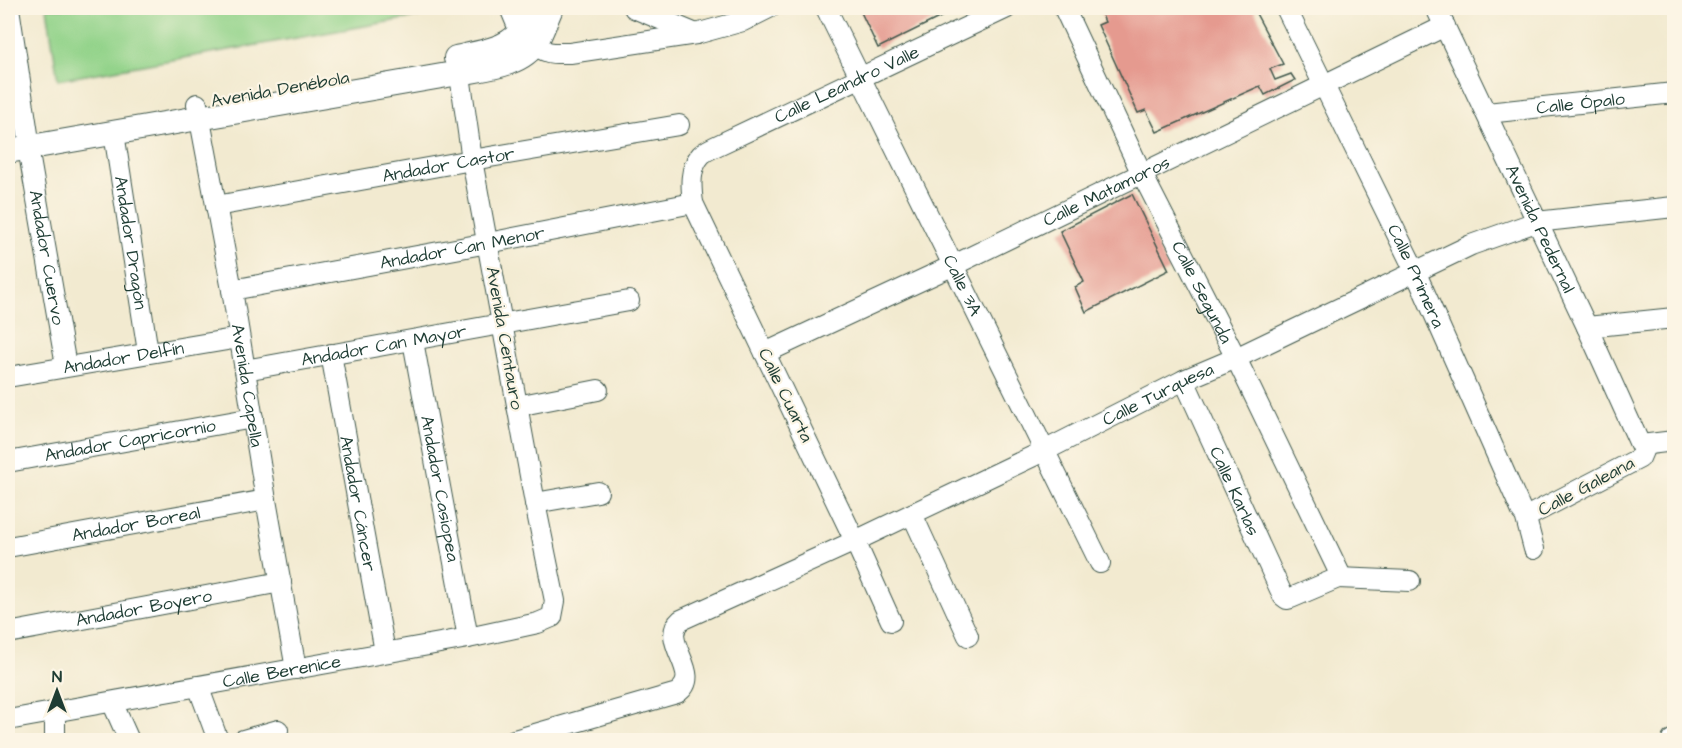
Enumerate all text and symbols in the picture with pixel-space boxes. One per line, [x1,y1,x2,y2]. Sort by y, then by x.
street label: Calle Leandro Valle [770,39,924,130]
street label: Avenida Denébola [209,65,351,114]
street label: Calle Ópalo [1535,86,1626,121]
street label: Andador Castor [380,141,516,189]
street label: Calle Matamoros [1039,150,1174,233]
street label: Avenida Pedernal [1499,161,1581,297]
street label: Andador Dragón [108,174,153,311]
street label: Andador Cuervo [23,188,71,327]
street label: Andador Can Menor [378,220,547,276]
street label: Calle Primera [1381,220,1451,332]
street label: Calle Segunda [1165,237,1238,348]
street label: Calle 3A [937,250,988,321]
street label: Avenida Centauro [480,264,529,412]
street label: Andador Can Mayor [299,318,469,373]
street label: Avenida Capella [225,322,269,449]
street label: Andador Delfín [61,336,186,381]
street label: Calle Cuarta [752,344,819,447]
street label: Calle Turquesa [1098,357,1218,432]
street label: Andador Capricornio [43,413,218,468]
street label: Andador Casiopea [414,413,466,564]
street label: Andador Cáncer [333,434,382,574]
street label: Calle Karlas [1203,442,1266,540]
street label: Calle Galeana [1534,451,1639,522]
street label: Andador Boreal [70,500,202,548]
street label: Andador Boyero [74,583,214,633]
street label: Calle Berenice [221,649,343,695]
north arrow [27,661,87,721]
text: N [52,666,62,688]

